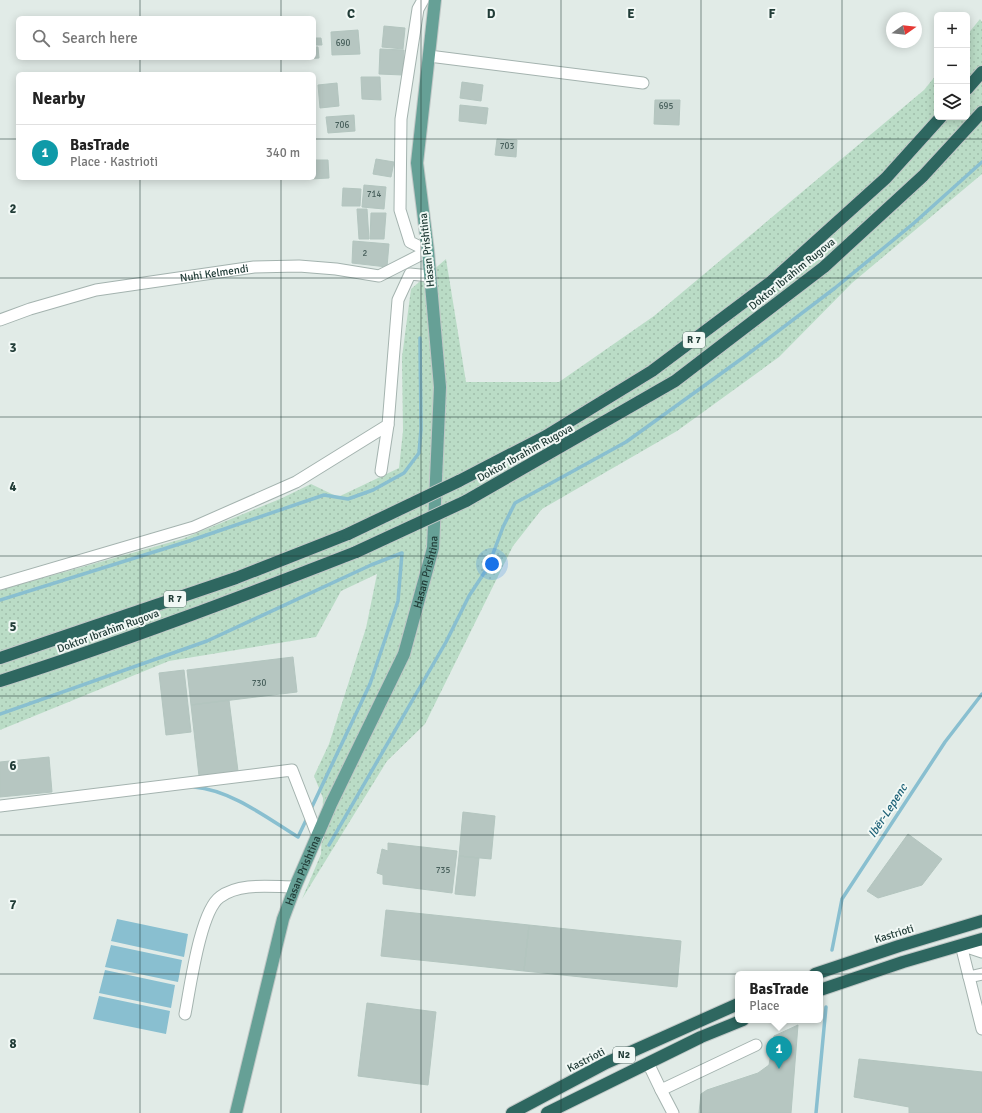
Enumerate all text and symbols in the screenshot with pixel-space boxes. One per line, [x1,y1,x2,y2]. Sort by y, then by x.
text: C [347,6,355,22]
text: D [487,6,496,22]
text: E [627,6,635,22]
text: F [769,6,776,22]
north arrow [886,12,922,48]
map controls [934,12,970,120]
button: + [934,12,970,48]
search box [16,16,316,60]
icon: search [30,27,52,49]
text: Search here [62,29,138,47]
house number: 690 [336,38,350,49]
button: − [934,48,970,84]
button: layers [934,84,970,120]
text: Nearby [32,88,85,109]
house number: 695 [659,101,673,112]
house number: 706 [335,120,349,131]
text: BasTrade [70,136,130,154]
house number: 703 [500,141,514,152]
text: 1 [41,145,49,161]
text: 340 m [266,145,300,161]
text: Place · Kastrioti [70,154,158,170]
house number: 714 [367,189,381,200]
text: 2 [9,201,17,217]
street label: Hasan Prishtina [417,212,437,288]
street label: Doktor Ibrahim Rugova [746,235,838,313]
house number: 2 [363,248,368,259]
street label: Nuhi Kelmendi [179,261,249,284]
road number: R 7 [683,332,705,348]
text: 3 [9,340,17,356]
street label: Doktor Ibrahim Rugova [475,421,575,485]
text: 4 [9,479,17,495]
street label: Hasan Prishtina [410,535,440,610]
your location [482,554,502,574]
road number: R 7 [164,591,186,607]
street label: Doktor Ibrahim Rugova [55,606,161,655]
text: 5 [9,619,17,635]
house number: 730 [252,678,266,689]
text: 6 [9,758,17,774]
water label: Ibër-Lepenc [865,780,912,841]
street label: Hasan Prishtina [282,833,323,907]
house number: 735 [436,865,450,876]
text: 7 [9,897,17,913]
street label: Kastrioti [873,922,915,946]
popup [735,971,823,1023]
text: BasTrade [749,980,809,998]
text: Place [749,998,780,1014]
text: 8 [9,1036,17,1052]
pin: 1 [766,1036,792,1069]
street label: Kastrioti [565,1045,607,1075]
road number: N2 [613,1047,635,1063]

